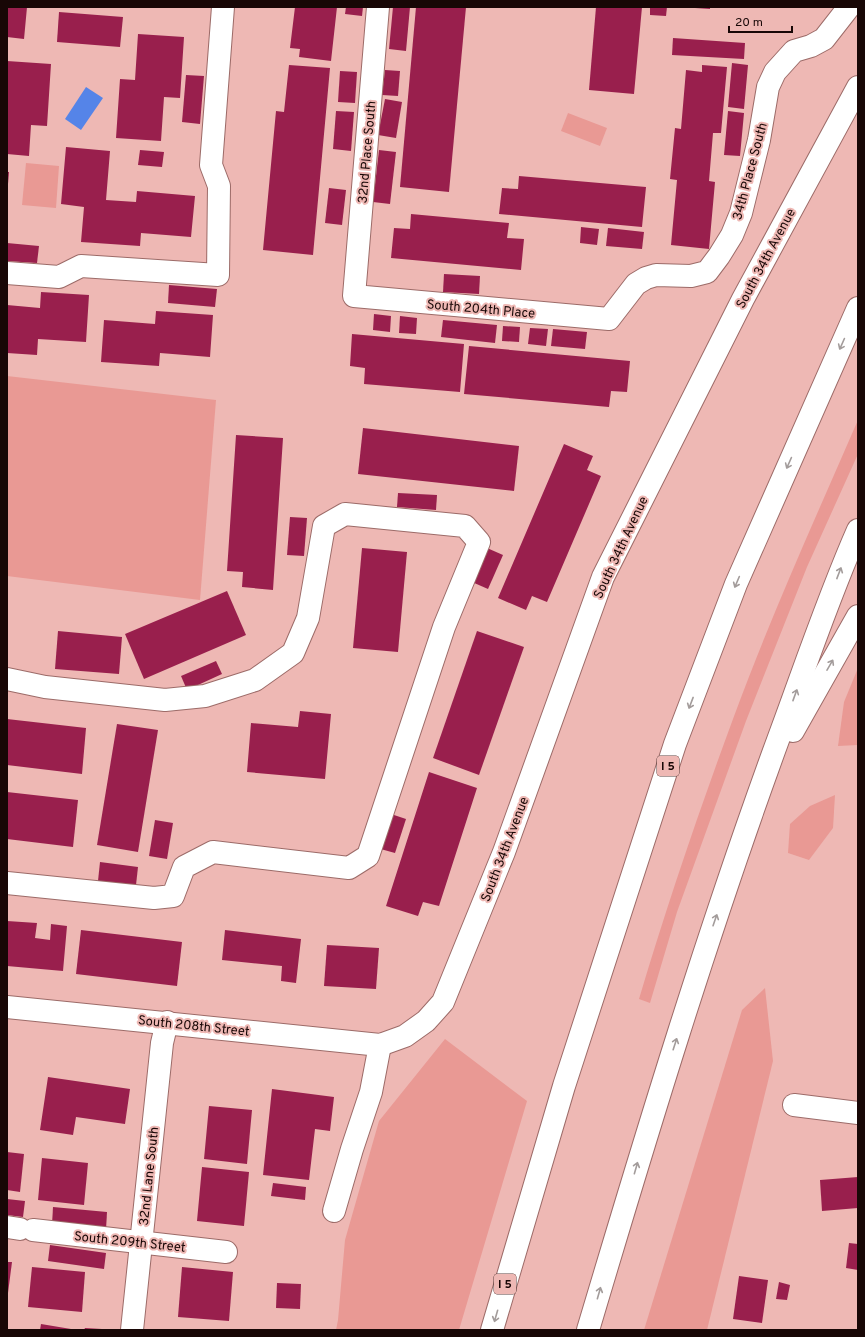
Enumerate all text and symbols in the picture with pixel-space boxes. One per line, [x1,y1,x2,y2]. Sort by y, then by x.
scale bar [729,8,792,34]
text: 20 m [735,15,763,31]
street label: 32nd Place South [356,100,380,204]
street label: 34th Place South [730,121,772,222]
street label: South 34th Avenue [734,206,800,312]
street label: South 204th Place [426,297,536,323]
one-way arrow [837,337,845,349]
one-way arrow [785,456,792,468]
street label: South 34th Avenue [591,494,653,602]
one-way arrow [836,567,844,579]
one-way arrow [733,575,740,587]
one-way arrow [827,659,835,671]
one-way arrow [791,689,799,701]
one-way arrow [686,697,694,709]
road number: I 5 [657,756,679,776]
street label: South 34th Avenue [479,795,533,904]
one-way arrow [712,914,719,927]
street label: South 208th Street [137,1013,250,1041]
one-way arrow [672,1038,679,1051]
street label: 32nd Lane South [137,1126,163,1226]
one-way arrow [633,1162,640,1175]
street label: South 209th Street [73,1229,186,1257]
road number: I 5 [494,1274,516,1294]
one-way arrow [596,1286,603,1299]
one-way arrow [492,1309,499,1322]

